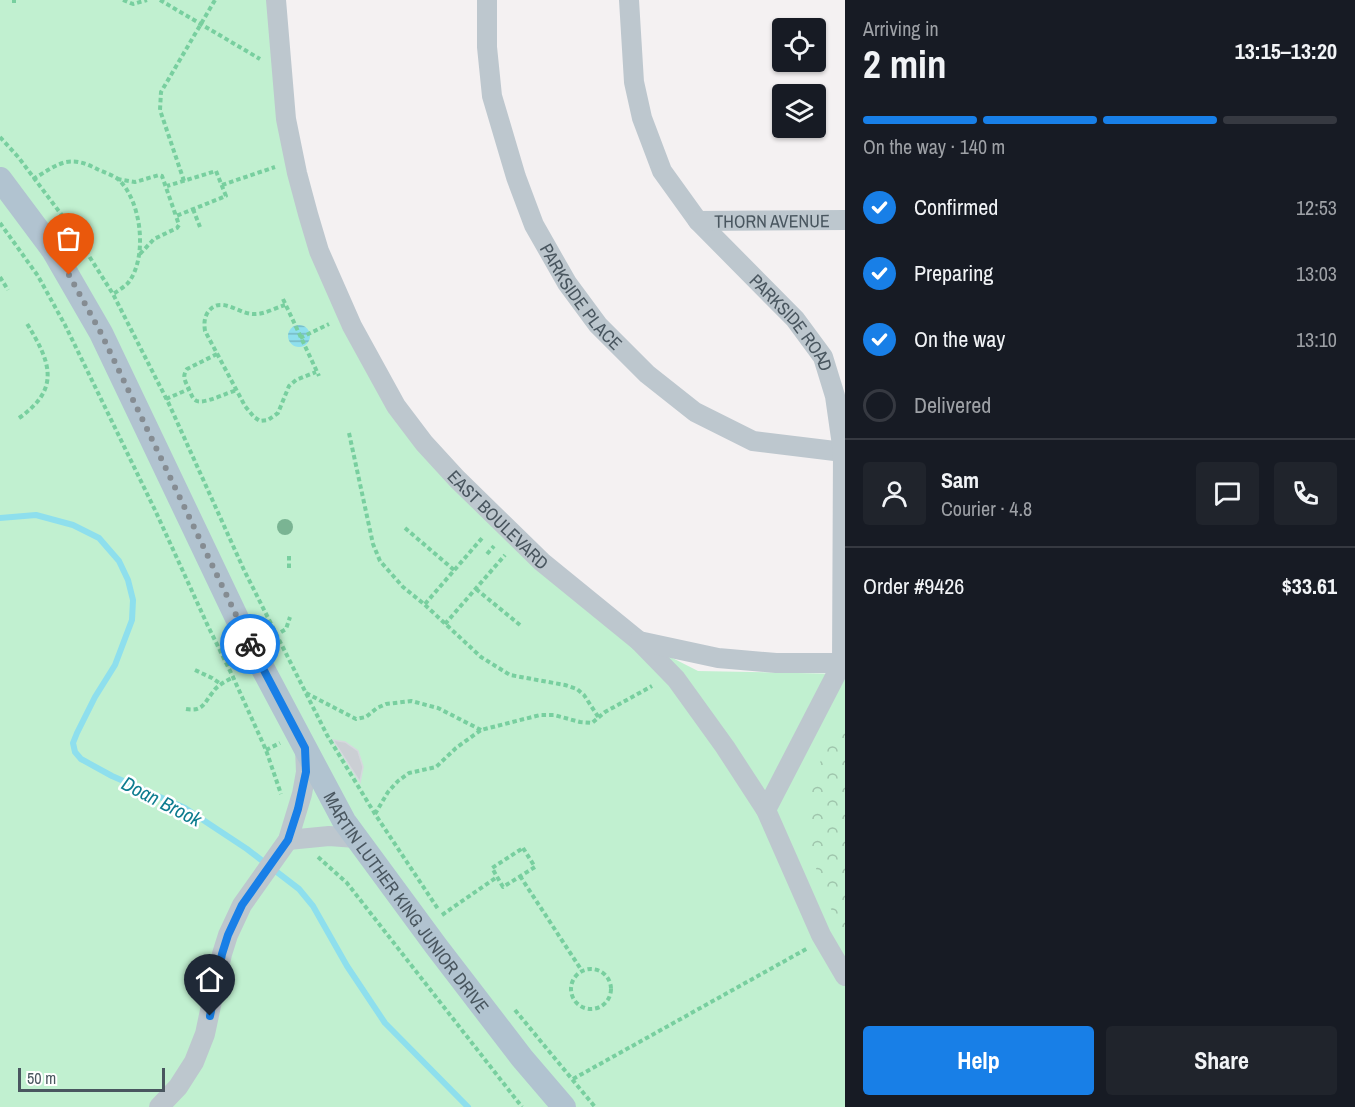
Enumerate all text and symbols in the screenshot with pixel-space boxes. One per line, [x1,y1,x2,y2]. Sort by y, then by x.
text: Arriving in [863,15,939,42]
map controls [772,18,826,138]
button: locate [772,18,826,72]
text: 13:15–13:20 [1235,36,1337,66]
text: 2 min [863,38,947,90]
button: layers [772,84,826,138]
text: On the way · 140 m [863,133,1005,160]
icon: check [863,191,896,224]
text: Confirmed [914,192,998,222]
text: 12:53 [1296,194,1337,221]
street label: THORN AVENUE [714,208,830,233]
pin [43,213,94,275]
icon: bag [52,222,85,255]
street label: PARKSIDE PLACE [534,239,628,355]
icon: check [863,257,896,290]
text: Preparing [914,258,993,288]
text: 13:03 [1296,260,1337,287]
street label: PARKSIDE ROAD [744,268,839,374]
icon: check [863,323,896,356]
text: On the way [914,324,1005,354]
text: 13:10 [1296,326,1337,353]
text: Delivered [914,390,991,420]
button: person [863,462,926,525]
button: chat [1196,462,1259,525]
button: phone [1274,462,1337,525]
street label: EAST BOULEVARD [442,464,554,575]
text: Sam [941,465,979,495]
text: Courier · 4.8 [941,495,1032,522]
text: Order #9426 [863,571,964,601]
text: $33.61 [1282,571,1337,601]
courier [220,614,280,674]
icon: bike [234,628,267,661]
water label: Doan Brook [117,769,207,833]
street label: MARTIN LUTHER KING JUNIOR DRIVE [318,787,495,1018]
pin [184,954,235,1016]
icon: home [193,963,226,996]
button: Help [863,1026,1094,1095]
button: Share [1106,1026,1337,1095]
scale bar [18,1065,165,1092]
text: 50 m [27,1067,56,1089]

